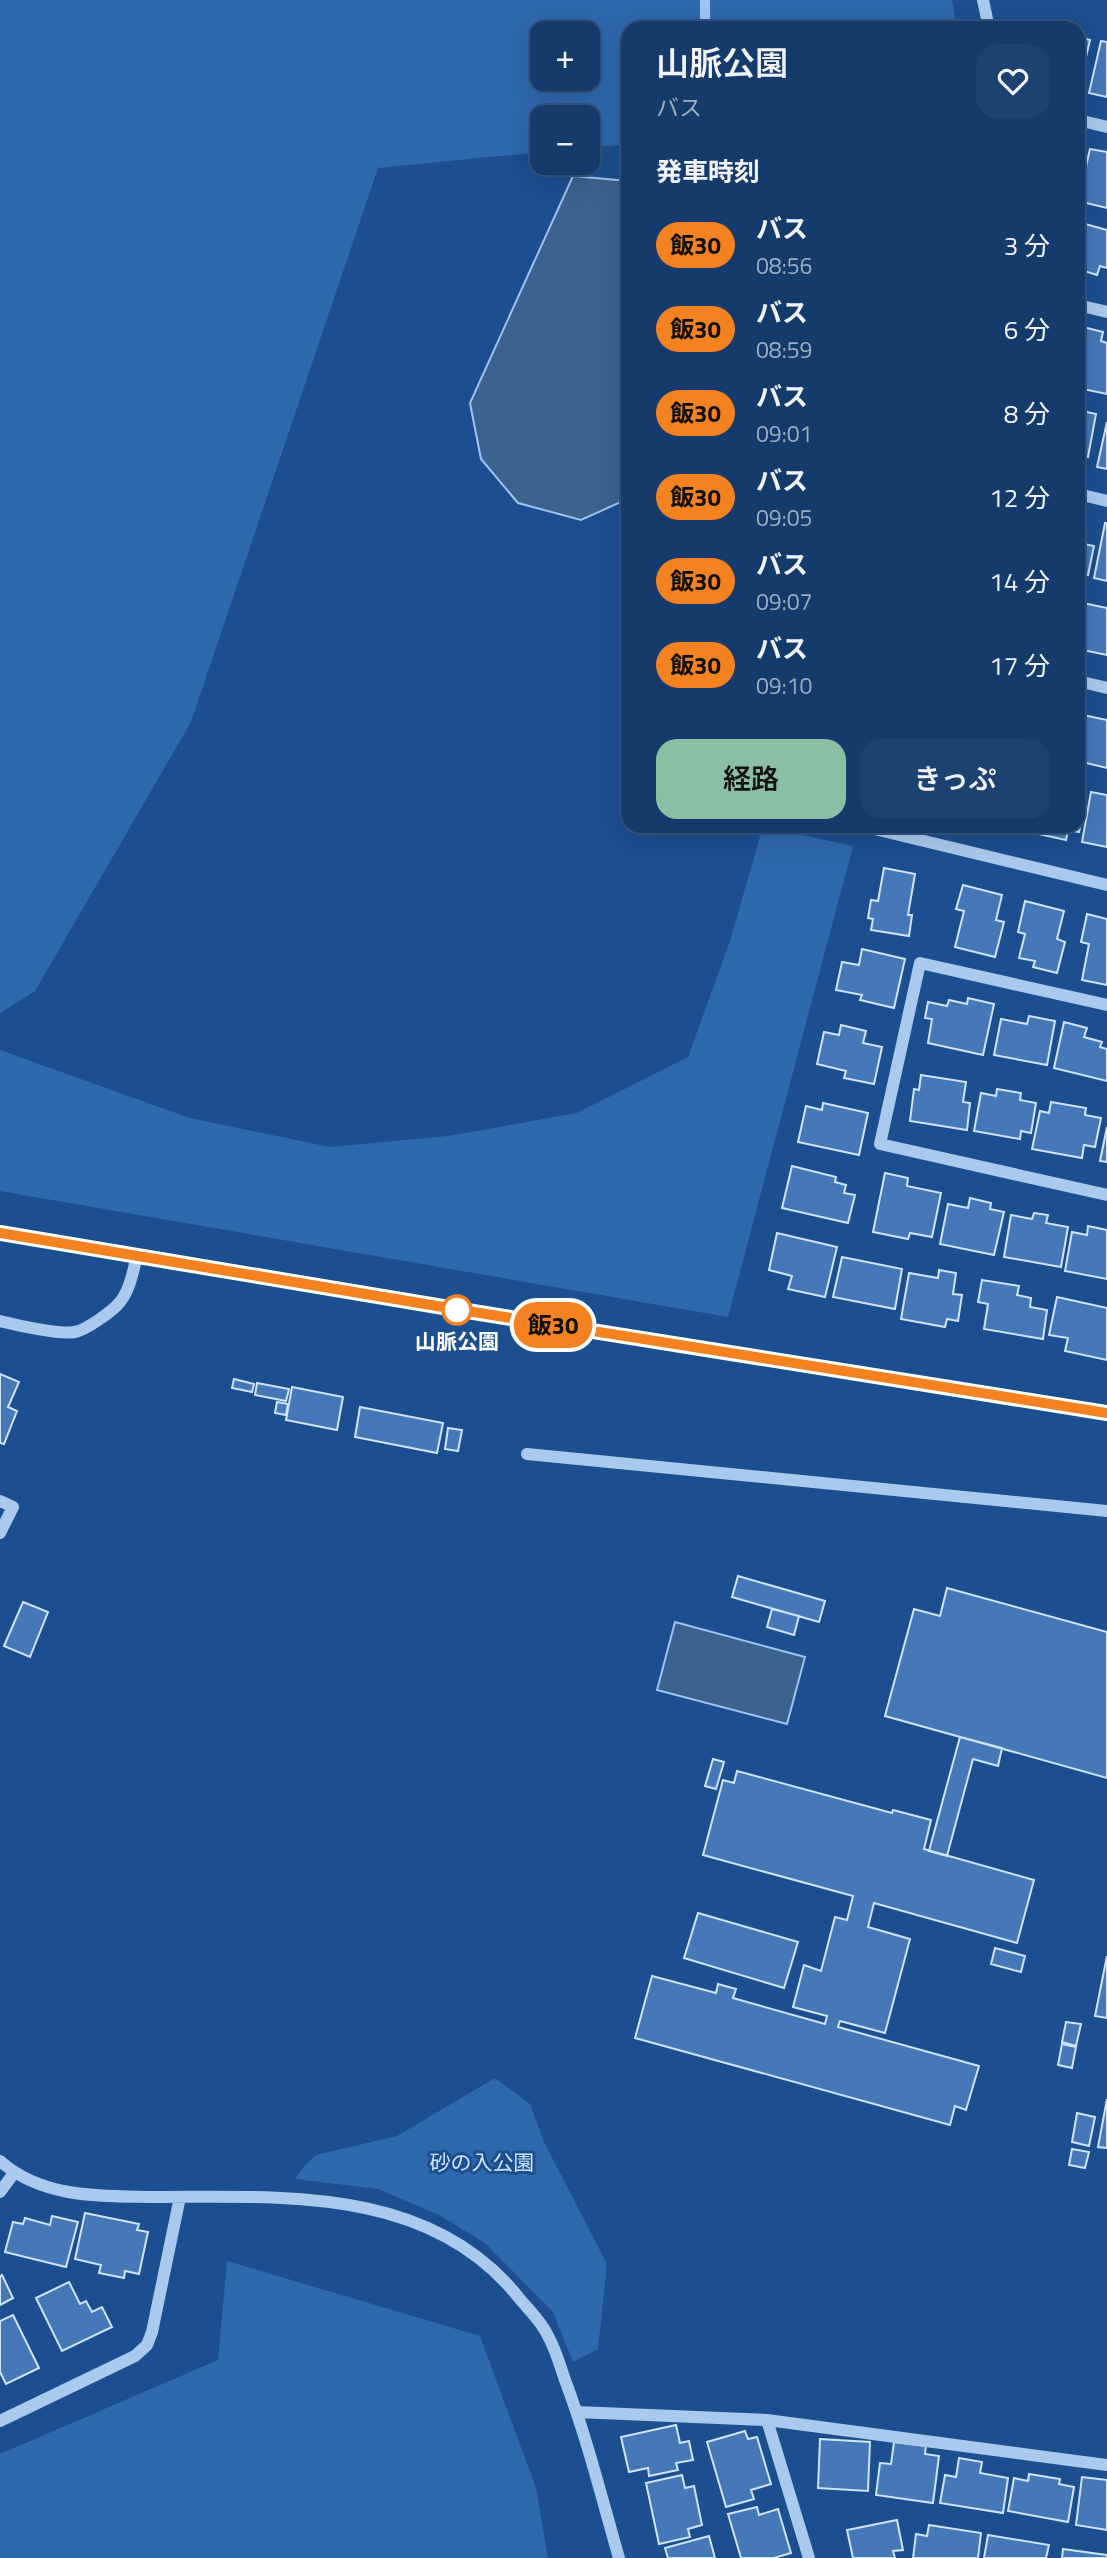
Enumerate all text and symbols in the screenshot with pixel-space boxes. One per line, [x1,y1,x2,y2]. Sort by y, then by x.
map controls [530,21,600,175]
button: + [530,21,600,91]
text: 山脈公園 [656,38,788,88]
button: heart [976,44,1050,118]
text: バス [656,90,702,125]
button: − [530,105,600,175]
text: 発車時刻 [656,152,760,191]
text: バス [756,209,808,248]
text: 3 分 [1004,226,1050,265]
text: 飯30 [670,227,721,263]
text: 08:56 [756,248,812,283]
text: バス [756,293,808,332]
text: 6 分 [1004,310,1050,349]
text: 飯30 [670,311,721,347]
text: 08:59 [756,332,812,367]
text: バス [756,377,808,416]
text: 8 分 [1004,394,1050,433]
text: 飯30 [670,395,721,431]
text: 09:01 [756,416,812,451]
text: バス [756,461,808,500]
text: 12 分 [989,478,1050,517]
text: 飯30 [670,479,721,515]
text: 09:05 [756,500,812,535]
text: バス [756,545,808,584]
text: 14 分 [989,562,1050,601]
text: 飯30 [670,563,721,599]
text: 09:07 [756,584,812,619]
text: バス [756,629,808,668]
text: 17 分 [989,646,1050,685]
text: 飯30 [670,647,721,683]
text: 09:10 [756,668,812,703]
button: 経路 [656,739,846,819]
button: きっぷ [860,739,1050,819]
marker: 山脈公園 [442,1295,472,1325]
line badge: 飯30 [513,1302,593,1348]
text: 飯30 [528,1307,578,1343]
place label: 山脈公園 [415,1325,499,1357]
park label: 砂の入公園 [430,2146,535,2178]

